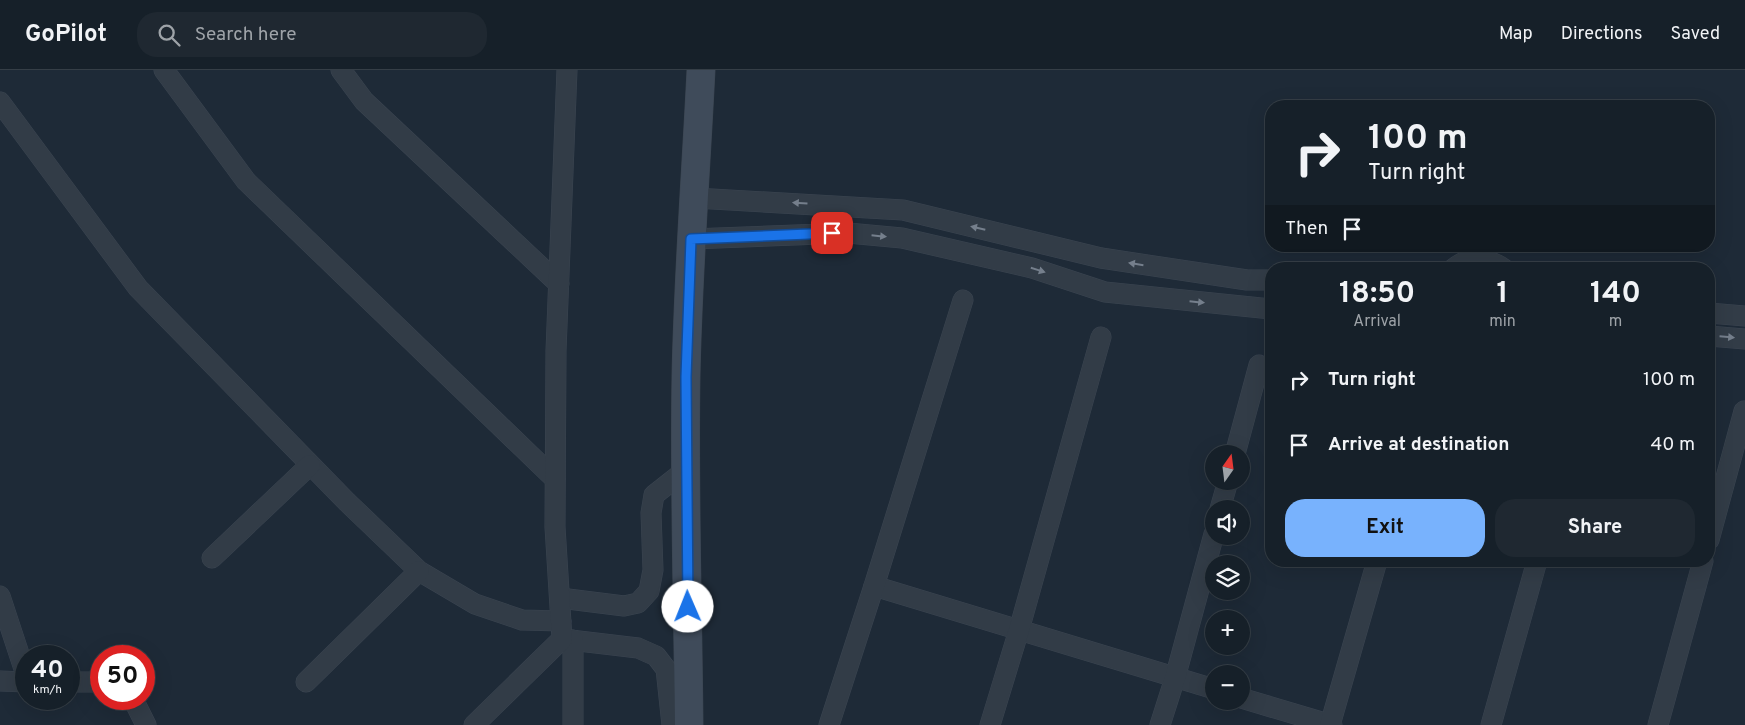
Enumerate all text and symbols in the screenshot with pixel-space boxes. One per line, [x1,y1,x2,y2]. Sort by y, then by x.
search box [137,12,487,57]
text: GoPilot [25,20,107,50]
icon: search [155,21,183,49]
text: Search here [195,23,296,47]
text: Map [1499,23,1533,46]
text: Directions [1561,23,1643,46]
text: Saved [1671,23,1720,46]
text: 100 m [1368,117,1468,161]
icon: right [1285,120,1350,185]
text: Turn right [1368,160,1465,187]
one-way arrow [792,199,808,207]
pin [811,212,853,254]
icon: arrive [1338,215,1366,243]
text: Then [1285,217,1328,241]
icon: arrive [818,219,846,247]
one-way arrow [970,224,985,232]
one-way arrow [872,232,888,240]
one-way arrow [1128,259,1144,267]
one-way arrow [1031,267,1046,275]
text: 18:50 [1339,276,1415,313]
text: 1 [1497,276,1509,313]
text: 140 [1590,276,1641,313]
one-way arrow [1189,298,1205,306]
text: Arrival [1353,312,1401,332]
text: min [1489,312,1516,332]
text: m [1609,312,1622,332]
one-way arrow [1719,334,1735,342]
icon: right [1285,366,1313,394]
text: Turn right [1328,368,1416,392]
text: 100 m [1643,368,1695,392]
icon: arrive [1285,431,1313,459]
text: Arrive at destination [1328,433,1509,457]
text: 40 m [1650,433,1695,457]
north arrow [1205,445,1250,490]
map controls [1205,445,1250,710]
button: Exit [1285,499,1485,557]
button: Share [1495,499,1695,557]
button: sound [1205,500,1250,545]
button: layers [1205,555,1250,600]
position arrow [661,580,713,632]
button: + [1205,610,1250,655]
speed limit sign: 50 [90,645,155,710]
text: 40 [31,655,64,687]
button: − [1205,665,1250,710]
text: km/h [33,682,62,698]

